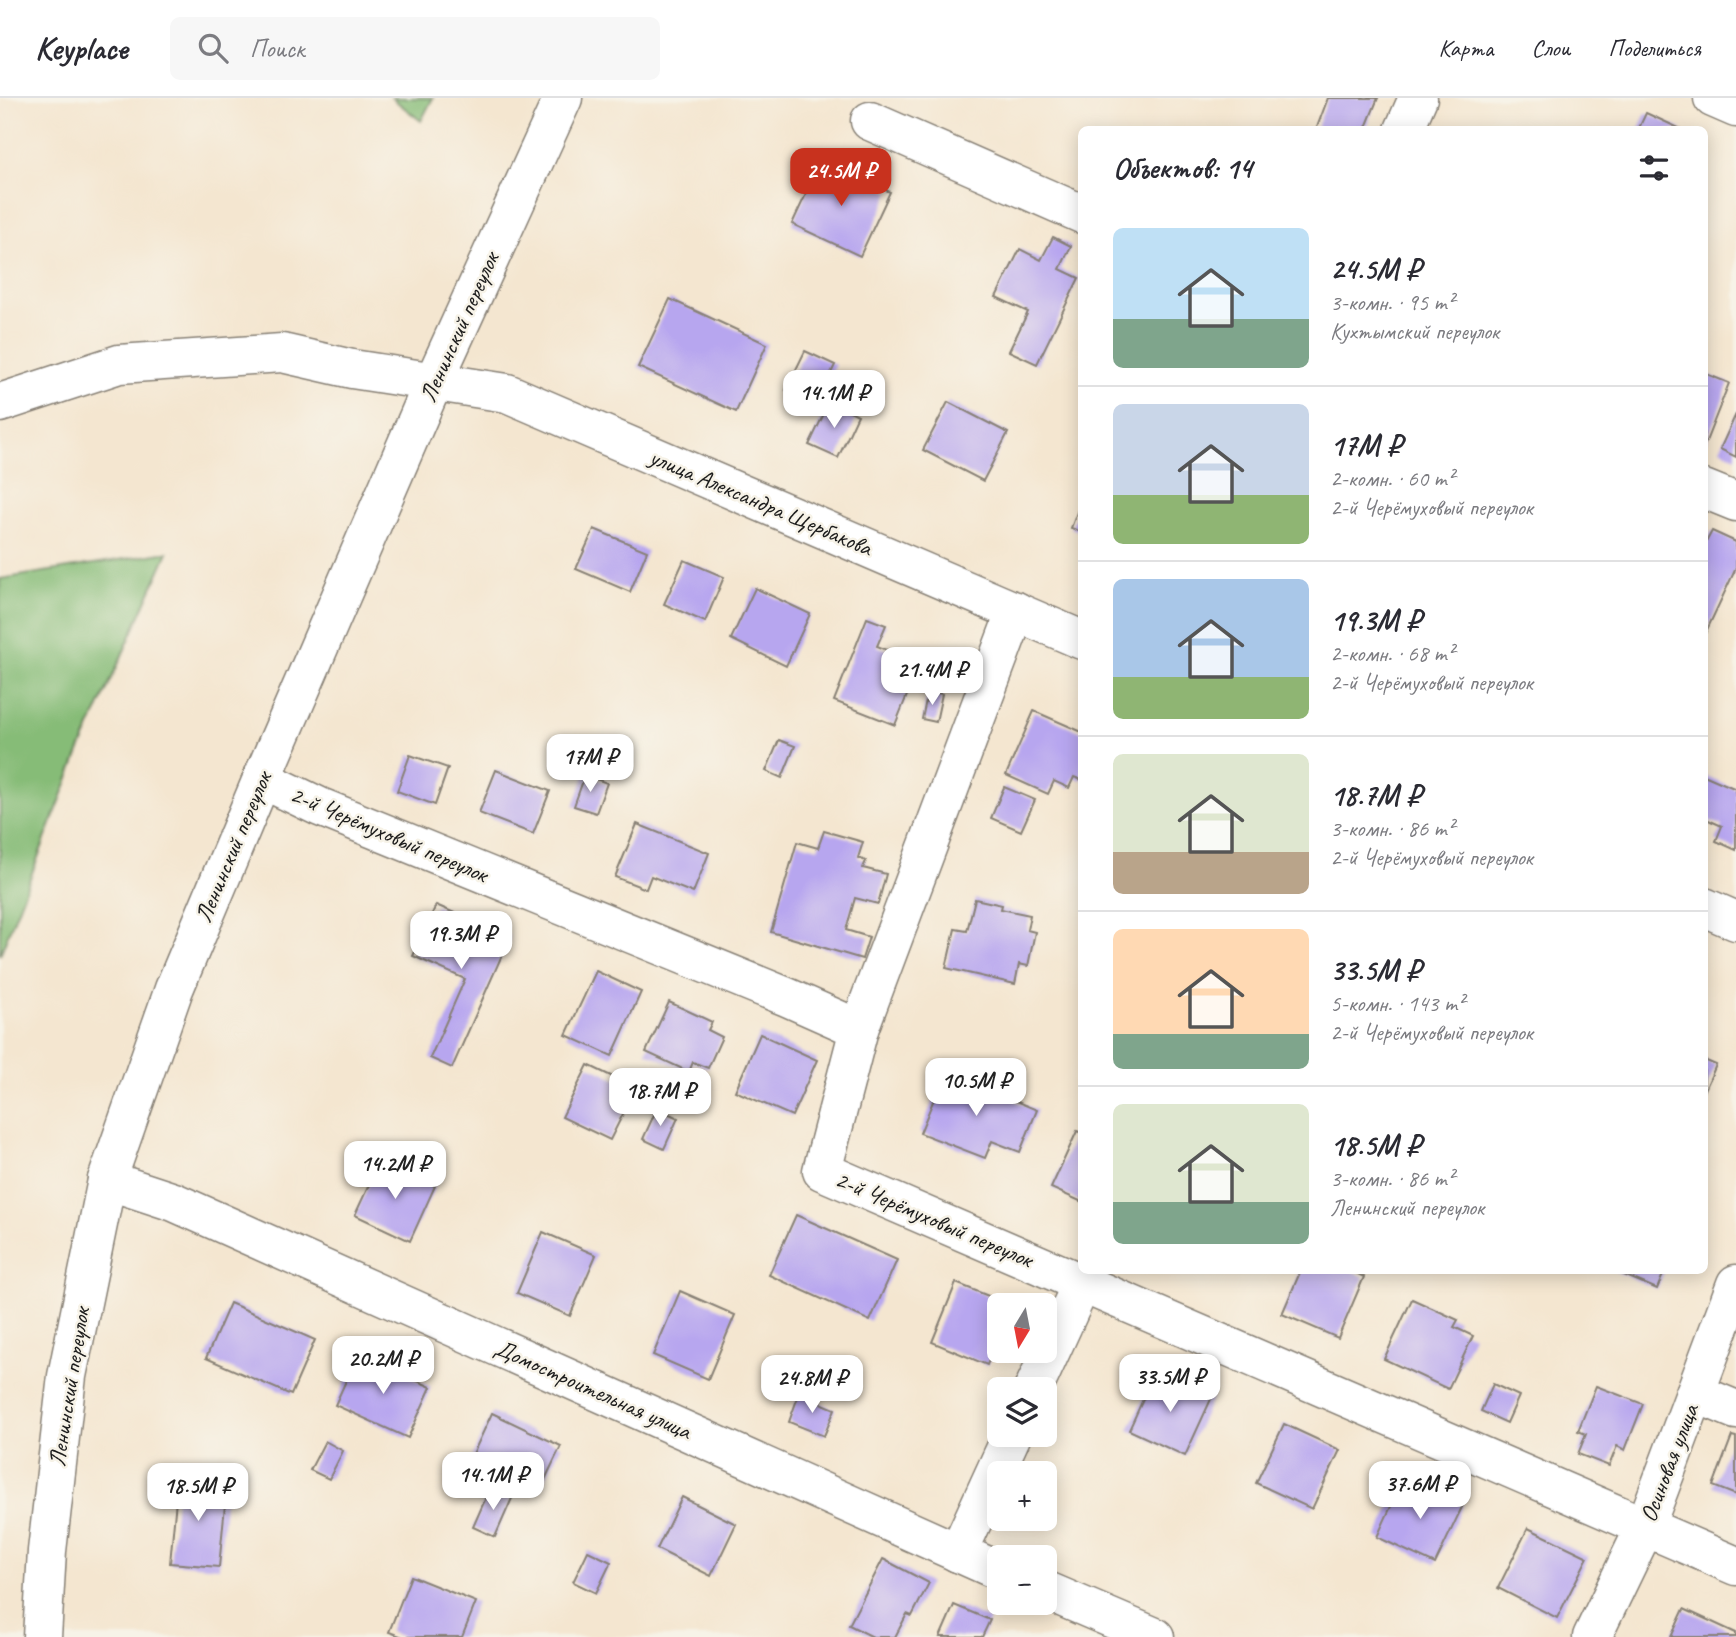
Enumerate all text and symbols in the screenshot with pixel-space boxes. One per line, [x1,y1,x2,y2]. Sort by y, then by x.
search box [170,17,660,80]
text: Keyplace [35,27,128,69]
icon: search [194,29,232,67]
text: Поиск [250,32,305,65]
text: Карта [1439,33,1493,63]
text: Слои [1531,33,1570,63]
text: Поделиться [1608,33,1701,63]
pin: 24.5M ₽ [776,148,906,208]
text: Объектов: 14 [1113,149,1252,187]
icon: filters [1635,149,1673,187]
text: 24.5M ₽ [806,156,876,185]
street label: Ленинский переулок [413,246,506,407]
text: 24.5M ₽ [1330,250,1421,288]
icon: home [1169,256,1253,340]
text: 3-комн. · 95 m² [1330,288,1454,317]
text: Кухтымский переулок [1330,317,1499,346]
pin: 14.1M ₽ [769,370,899,430]
text: 14.1M ₽ [799,378,869,407]
text: 17M ₽ [1330,426,1402,464]
icon: home [1169,432,1253,516]
street label: улица Александра Щербакова [643,441,878,563]
text: 2-комн. · 60 m² [1330,464,1454,493]
text: 2-й Черёмуховый переулок [1330,493,1533,522]
text: 19.3M ₽ [1330,601,1421,639]
icon: home [1169,607,1253,691]
text: 2-комн. · 68 m² [1330,639,1454,668]
pin: 21.4M ₽ [867,648,997,707]
text: 21.4M ₽ [897,655,967,684]
text: 2-й Черёмуховый переулок [1330,668,1533,697]
pin: 17M ₽ [541,734,639,794]
text: 17M ₽ [563,742,617,771]
street label: Ленинский переулок [188,765,279,927]
text: 18.7M ₽ [1330,776,1421,814]
street label: 2-й Черёмуховый переулок [286,779,494,890]
icon: home [1169,782,1253,866]
text: 3-комн. · 86 m² [1330,814,1454,843]
text: 2-й Черёмуховый переулок [1330,843,1533,872]
pin: 19.3M ₽ [396,912,526,971]
text: 19.3M ₽ [426,919,496,948]
text: 33.5M ₽ [1330,951,1421,989]
icon: home [1169,957,1253,1041]
text: 5-комн. · 143 m² [1330,989,1464,1018]
text: 2-й Черёмуховый переулок [1330,1018,1533,1047]
pin: 10.5M ₽ [911,1058,1041,1118]
text: 10.5M ₽ [941,1066,1011,1095]
pin: 18.7M ₽ [595,1068,725,1128]
text: 18.7M ₽ [625,1076,695,1105]
text: 18.5M ₽ [1330,1126,1421,1164]
icon: home [1169,1132,1253,1216]
pin: 14.2M ₽ [330,1142,460,1201]
text: 14.2M ₽ [360,1149,430,1178]
street label: 2-й Черёмуховый переулок [831,1164,1039,1275]
text: 3-комн. · 86 m² [1330,1164,1454,1193]
text: Ленинский переулок [1330,1193,1484,1222]
north arrow [987,1293,1057,1363]
map controls [987,1293,1057,1615]
street label: Ленинский переулок [42,1303,97,1469]
street label: Домостроительная улица [490,1332,697,1446]
pin: 20.2M ₽ [318,1336,448,1396]
text: 20.2M ₽ [348,1344,418,1373]
pin: 33.5M ₽ [1105,1354,1235,1414]
pin: 24.8M ₽ [747,1356,877,1415]
text: 33.5M ₽ [1135,1362,1205,1391]
text: 24.8M ₽ [777,1363,847,1392]
button: layers [987,1377,1057,1447]
street label: Осиновая улица [1633,1398,1706,1526]
pin: 14.1M ₽ [428,1452,558,1512]
text: 14.1M ₽ [458,1460,528,1489]
button: + [987,1461,1057,1531]
pin: 37.6M ₽ [1355,1462,1485,1521]
pin: 18.5M ₽ [133,1464,263,1523]
text: 37.6M ₽ [1385,1469,1455,1498]
text: 18.5M ₽ [163,1471,233,1500]
button: − [987,1545,1057,1615]

